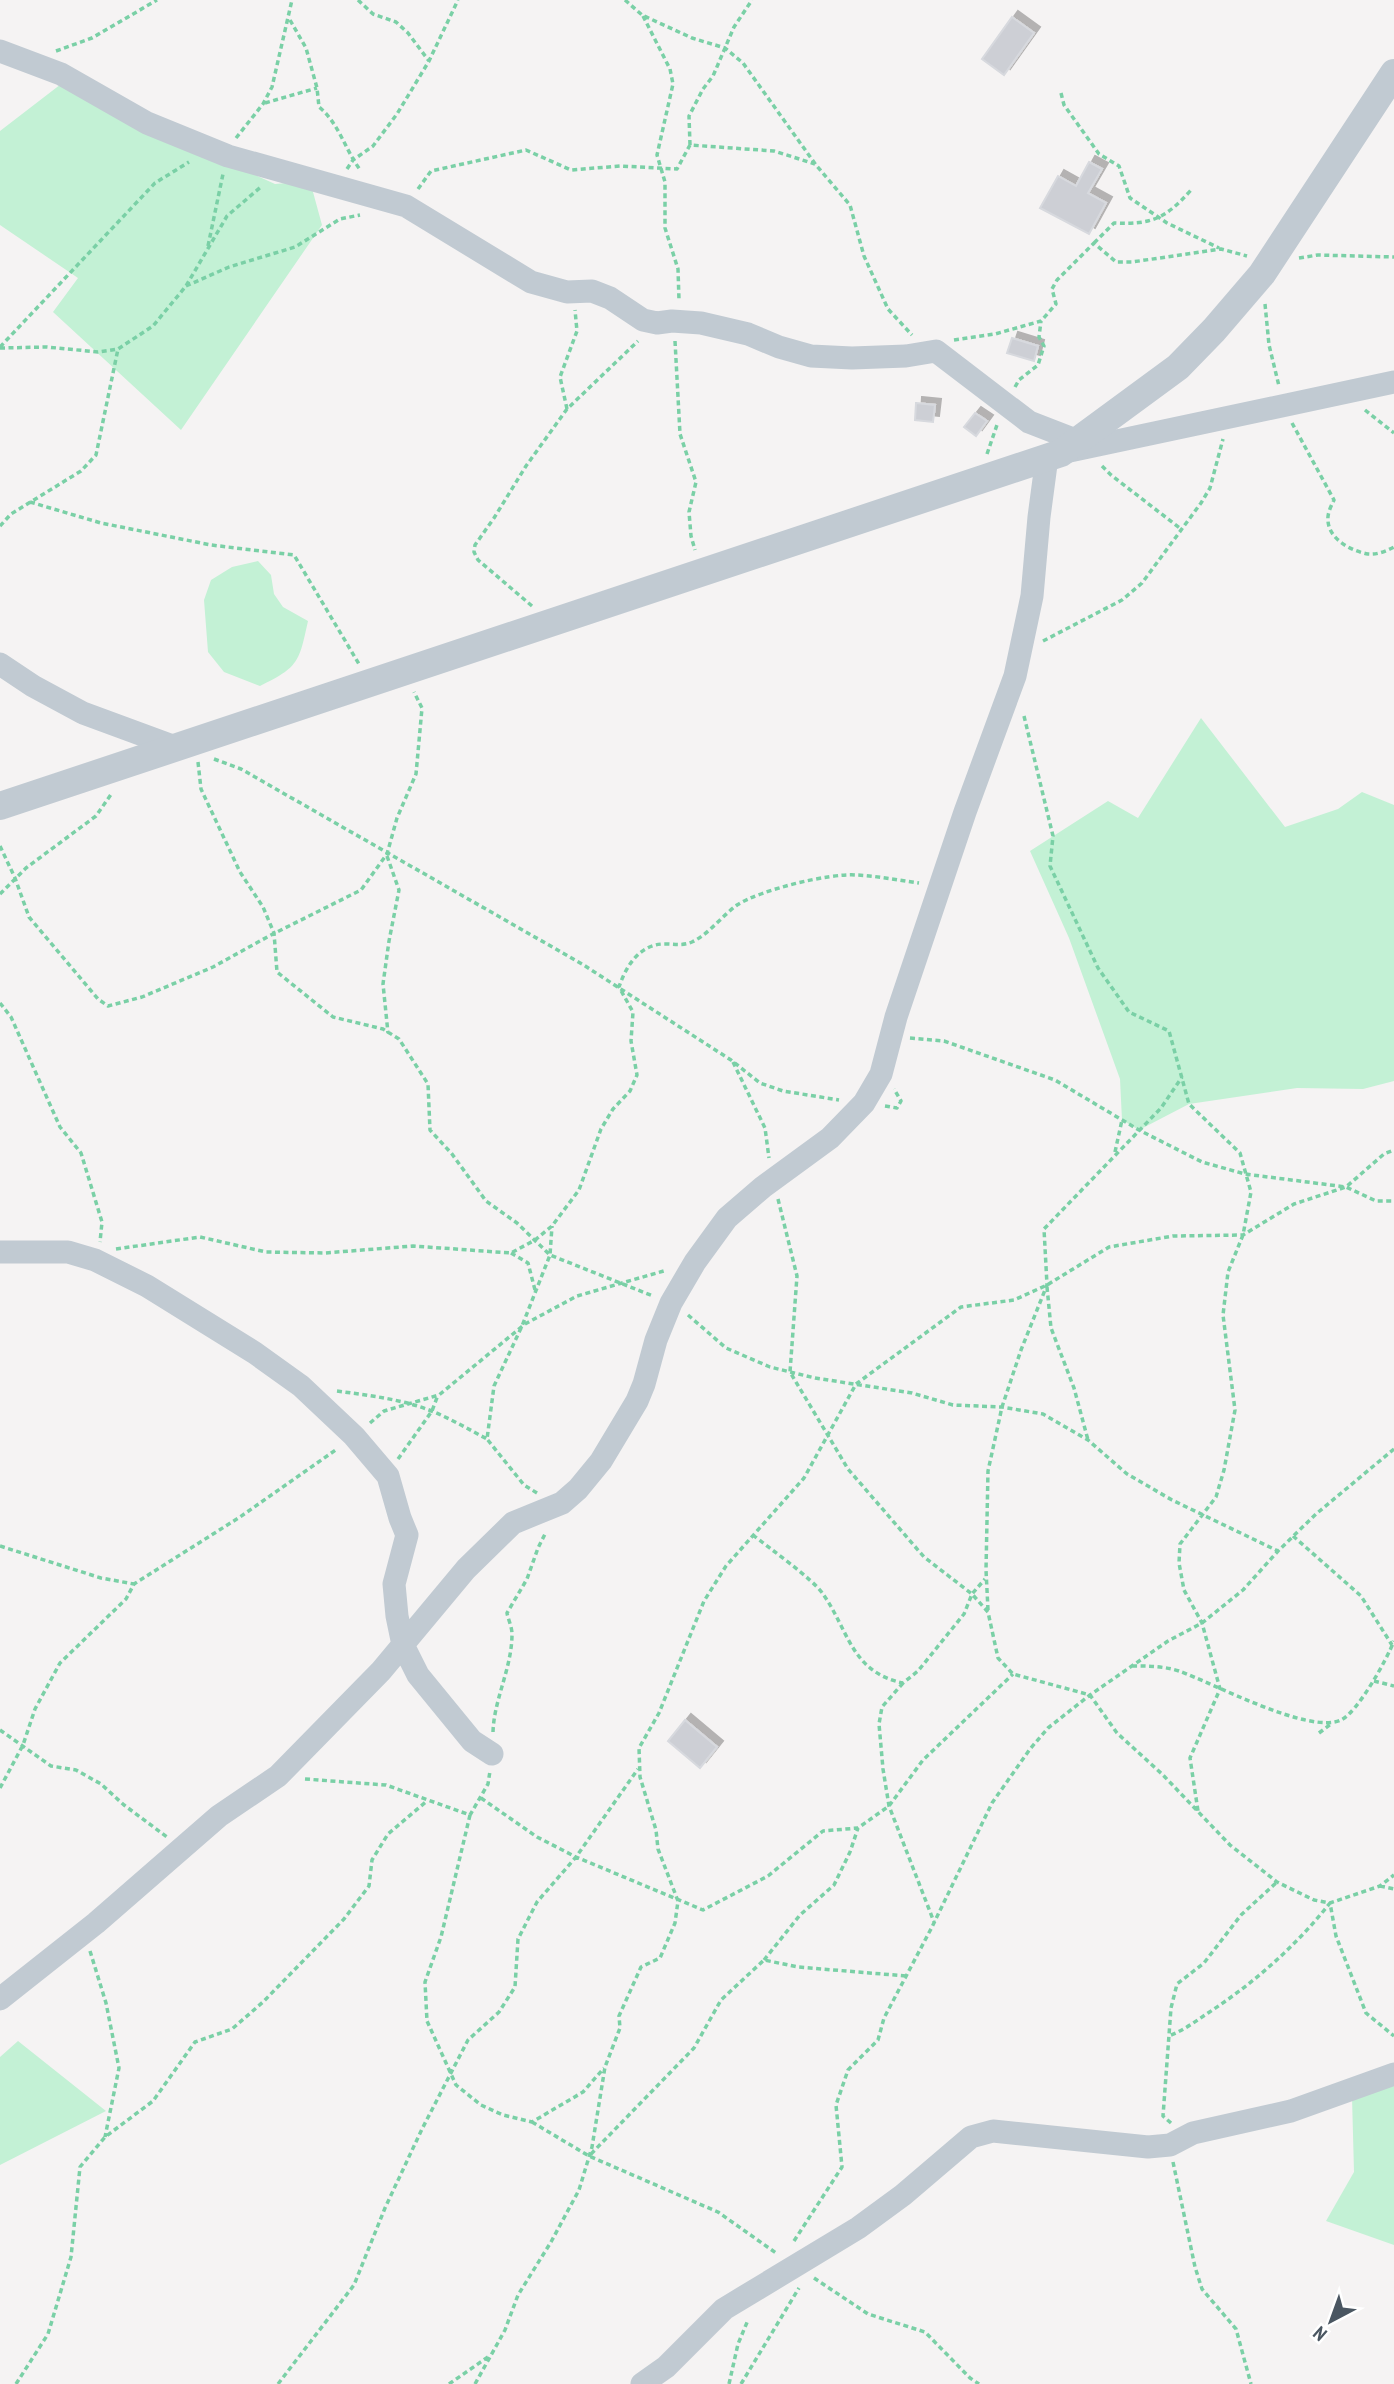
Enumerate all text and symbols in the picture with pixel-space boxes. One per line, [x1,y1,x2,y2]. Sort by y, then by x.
north arrow [1296,2286,1366,2356]
text: N [1308,2321,1332,2346]

